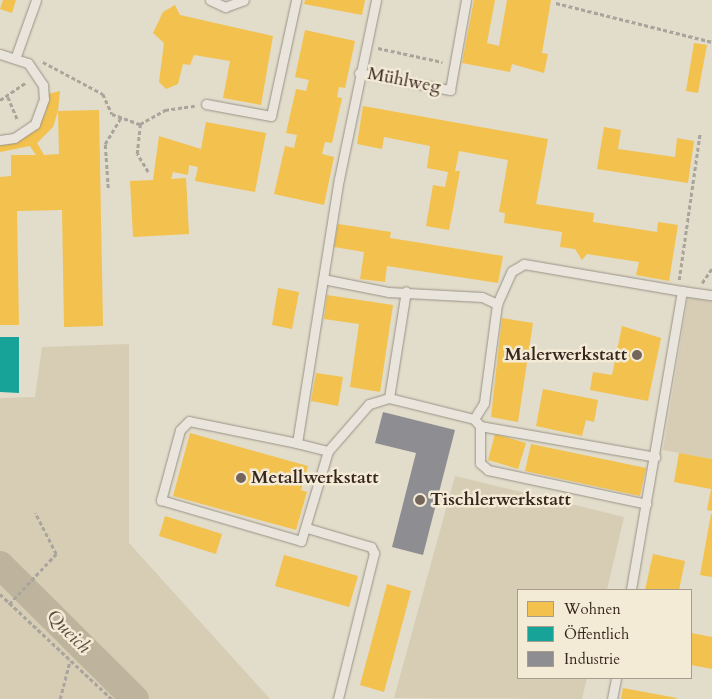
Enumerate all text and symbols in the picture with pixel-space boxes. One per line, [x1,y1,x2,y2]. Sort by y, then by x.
street label: Mühlweg [366,63,442,99]
place label: Malerwerkstatt [505,344,627,366]
marker: Malerwerkstatt [631,349,643,361]
place label: Metallwerkstatt [251,467,379,489]
marker: Metallwerkstatt [235,472,247,484]
place label: Tischlerwerkstatt [430,489,571,511]
marker: Tischlerwerkstatt [414,494,426,506]
legend [517,589,692,679]
text: Wohnen [564,599,621,619]
water label: Queich [41,605,95,659]
text: Öffentlich [564,624,629,644]
text: Industrie [564,649,620,669]

